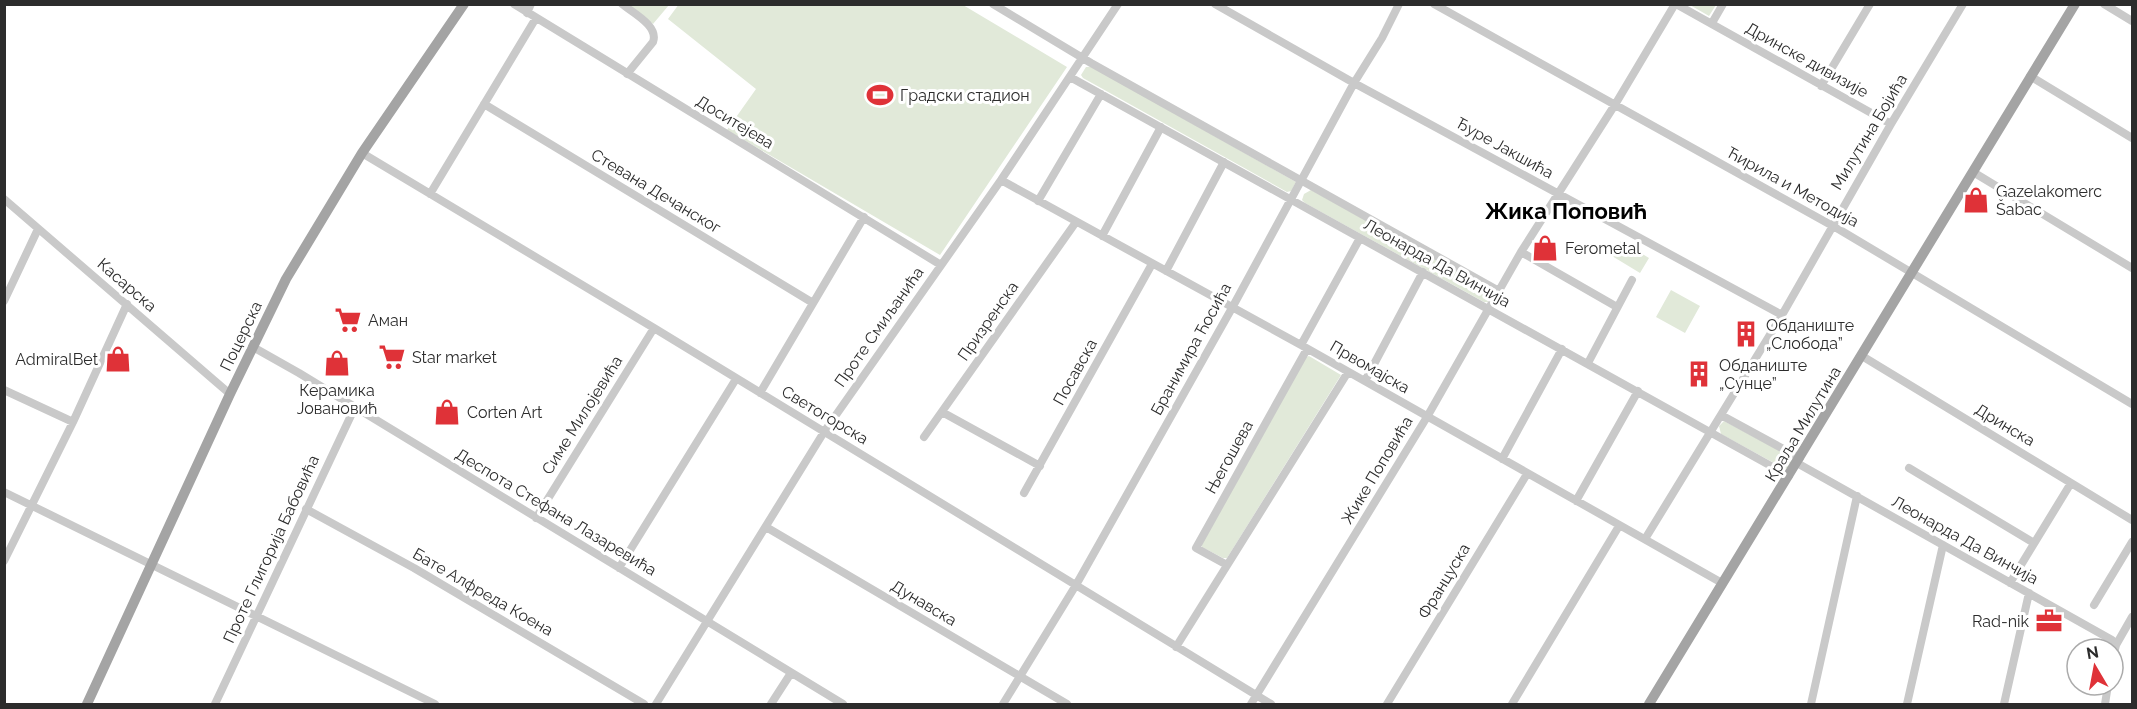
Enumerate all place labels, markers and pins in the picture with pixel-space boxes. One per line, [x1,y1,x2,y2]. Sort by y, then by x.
sports icon: Градски стадион [865,80,895,110]
place label: Градски стадион [900,86,1030,105]
place label: Gazelakomerc Šabac [1996,182,2102,219]
shop icon: Gazelakomerc Šabac [1961,185,1991,215]
shop icon: Ferometal [1530,233,1560,263]
place label: Ferometal [1565,239,1641,258]
supermarket icon: Аман [333,305,363,335]
place label: Аман [368,311,408,330]
place label: Обданиште „Слобода” [1766,316,1854,353]
building icon: Обданиште „Слобода” [1731,319,1761,349]
supermarket icon: Star market [377,342,407,372]
shop icon: AdmiralBet [103,344,133,374]
shop icon: Керамика Јовановић [322,348,352,378]
place label: Star market [412,348,497,367]
place label: AdmiralBet [15,350,99,369]
place label: Обданиште „Сунце” [1719,356,1807,393]
building icon: Обданиште „Сунце” [1684,359,1714,389]
place label: Керамика Јовановић [297,381,377,418]
shop icon: Corten Art [432,397,462,427]
place label: Corten Art [467,403,543,422]
office icon: Rad-nik [2034,606,2064,636]
place label: Rad-nik [1972,612,2030,631]

